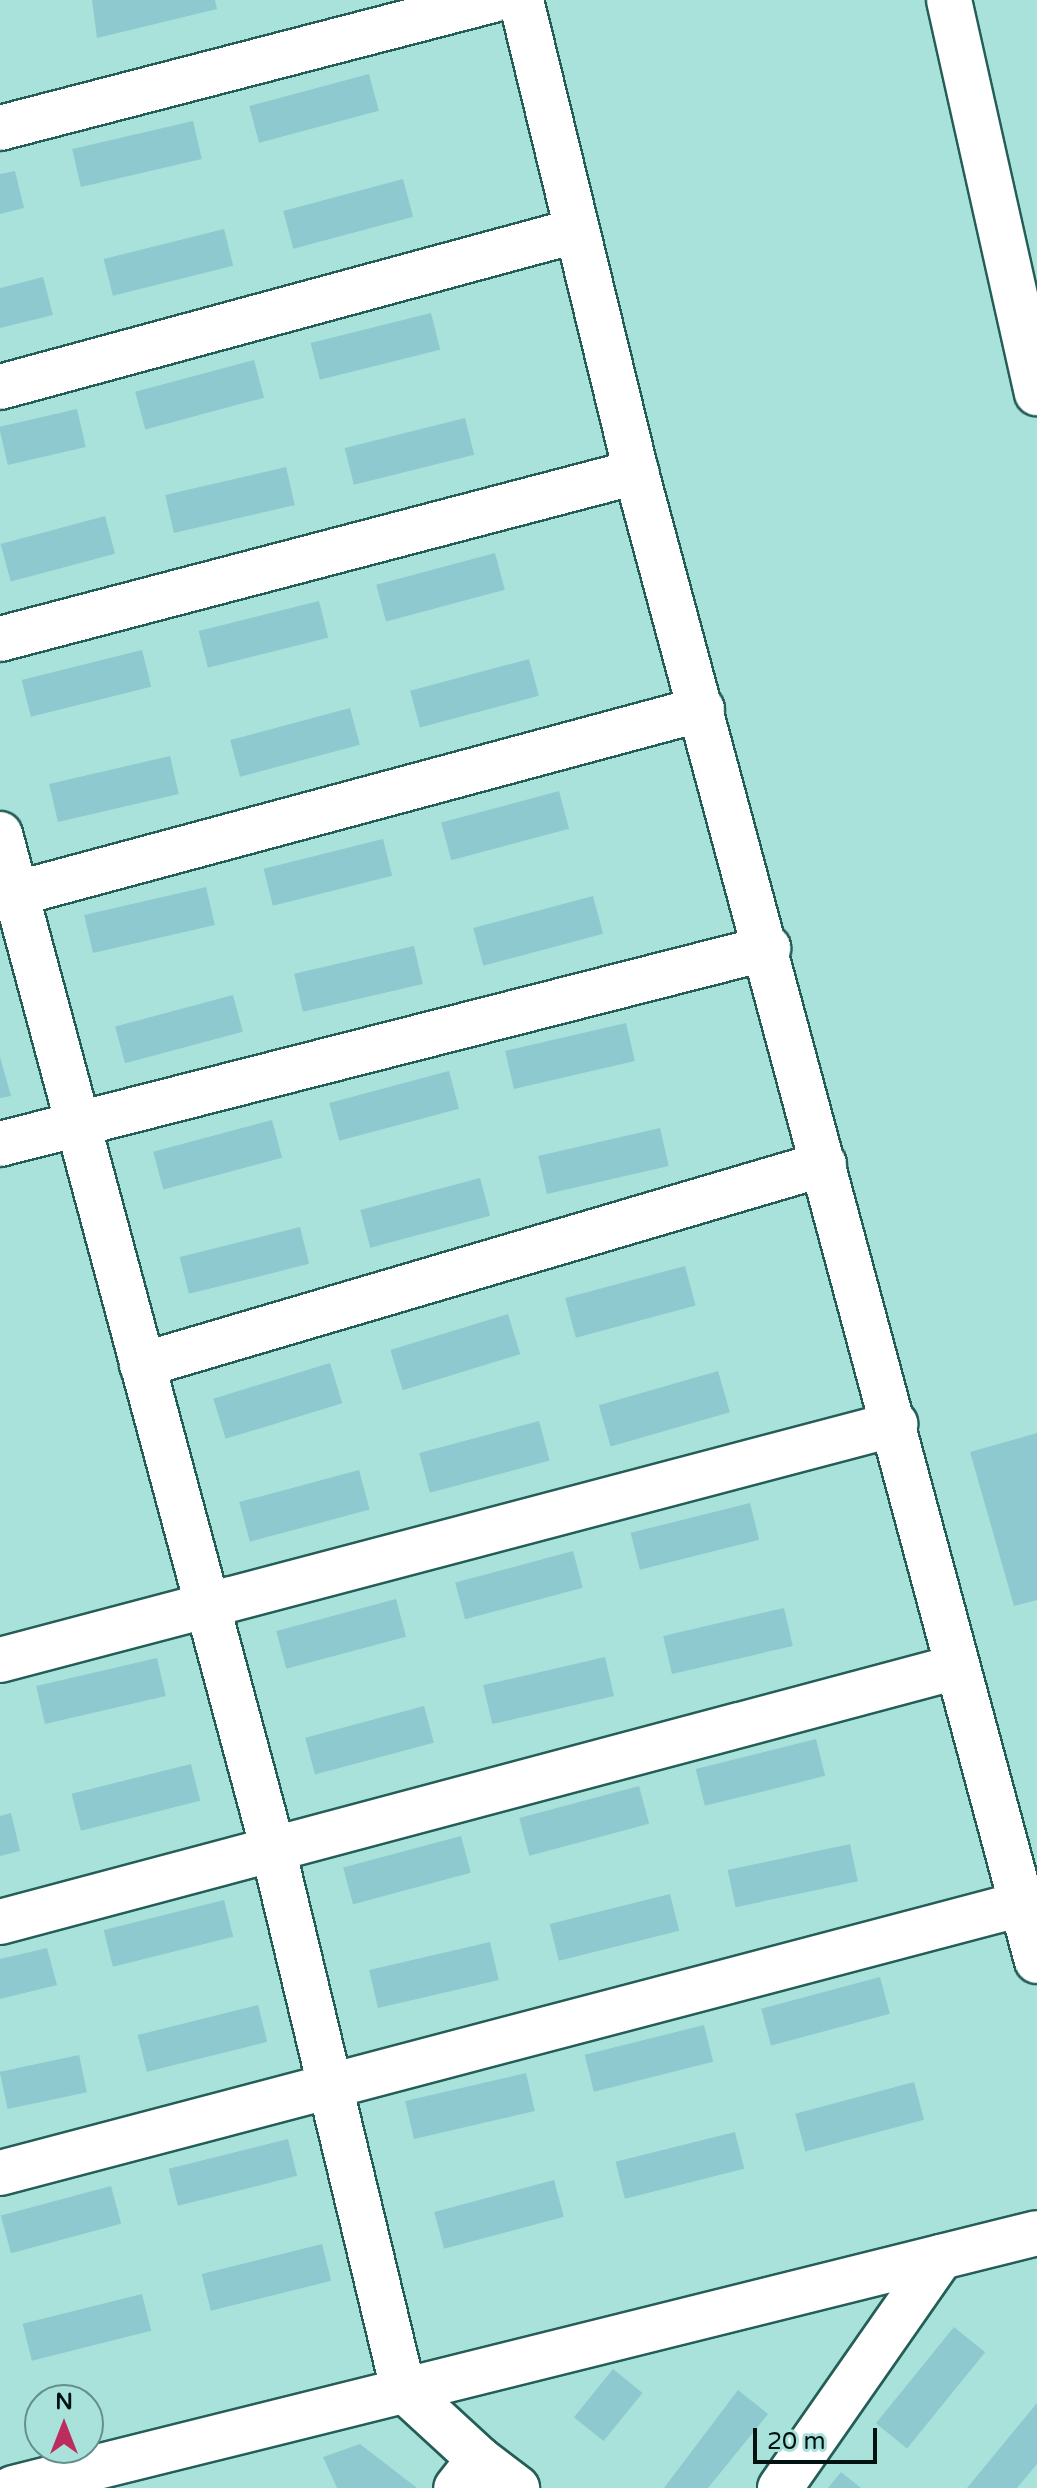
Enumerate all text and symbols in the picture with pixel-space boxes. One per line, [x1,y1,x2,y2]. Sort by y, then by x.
north arrow [24,2384,104,2464]
text: N [55,2389,73,2415]
scale bar [757,2412,881,2462]
text: 20 m [767,2427,825,2456]

